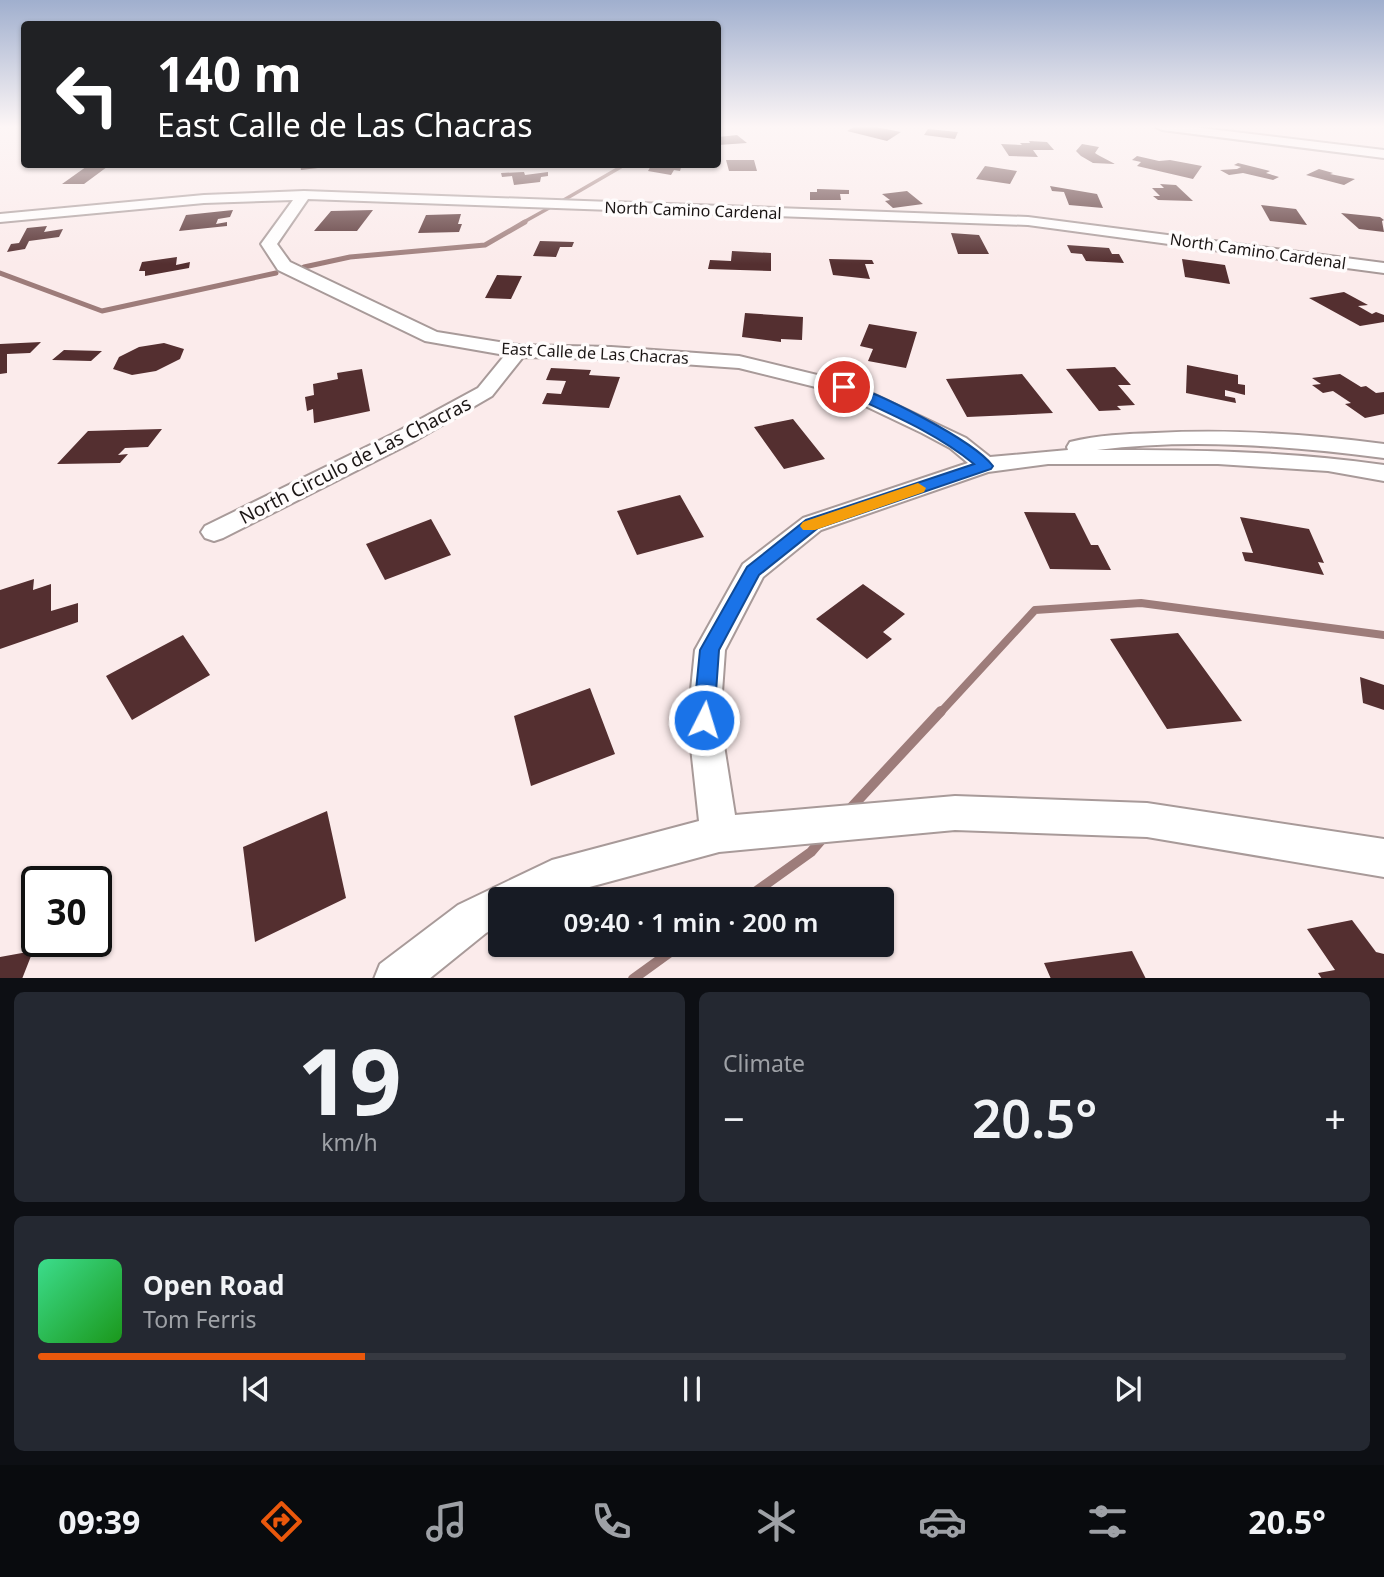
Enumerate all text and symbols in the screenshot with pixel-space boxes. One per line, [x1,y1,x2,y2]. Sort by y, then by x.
text: 140 m [157,40,302,106]
icon: left [42,49,133,140]
text: East Calle de Las Chacras [157,103,533,146]
street label: North Camino Cardenal [604,196,782,224]
street label: North Camino Cardenal [1169,228,1347,274]
street label: East Calle de Las Chacras [501,337,689,369]
pin [814,357,874,417]
icon: arrive [825,368,863,406]
street label: North Circulo de Las Chacras [235,390,475,530]
position arrow [667,683,741,757]
speed limit sign: 30 [21,866,112,957]
text: 09:40 · 1 min · 200 m [564,904,818,940]
text: 19 [297,1018,402,1142]
text: Climate [723,1047,805,1079]
text: 20.5° [972,1082,1097,1153]
text: − [723,1092,745,1144]
text: + [1324,1092,1346,1144]
text: km/h [321,1126,378,1158]
text: Open Road [143,1267,285,1303]
text: Tom Ferris [143,1303,256,1335]
icon: previous [237,1370,275,1408]
icon: pause [673,1370,711,1408]
icon: next [1109,1370,1147,1408]
icon: directions [257,1497,306,1546]
icon: music [422,1497,471,1546]
icon: phone [587,1497,636,1546]
icon: climate [752,1497,801,1546]
icon: car [918,1497,967,1546]
icon: filters [1083,1497,1132,1546]
text: 09:39 [58,1500,140,1543]
text: 20.5° [1248,1500,1326,1543]

